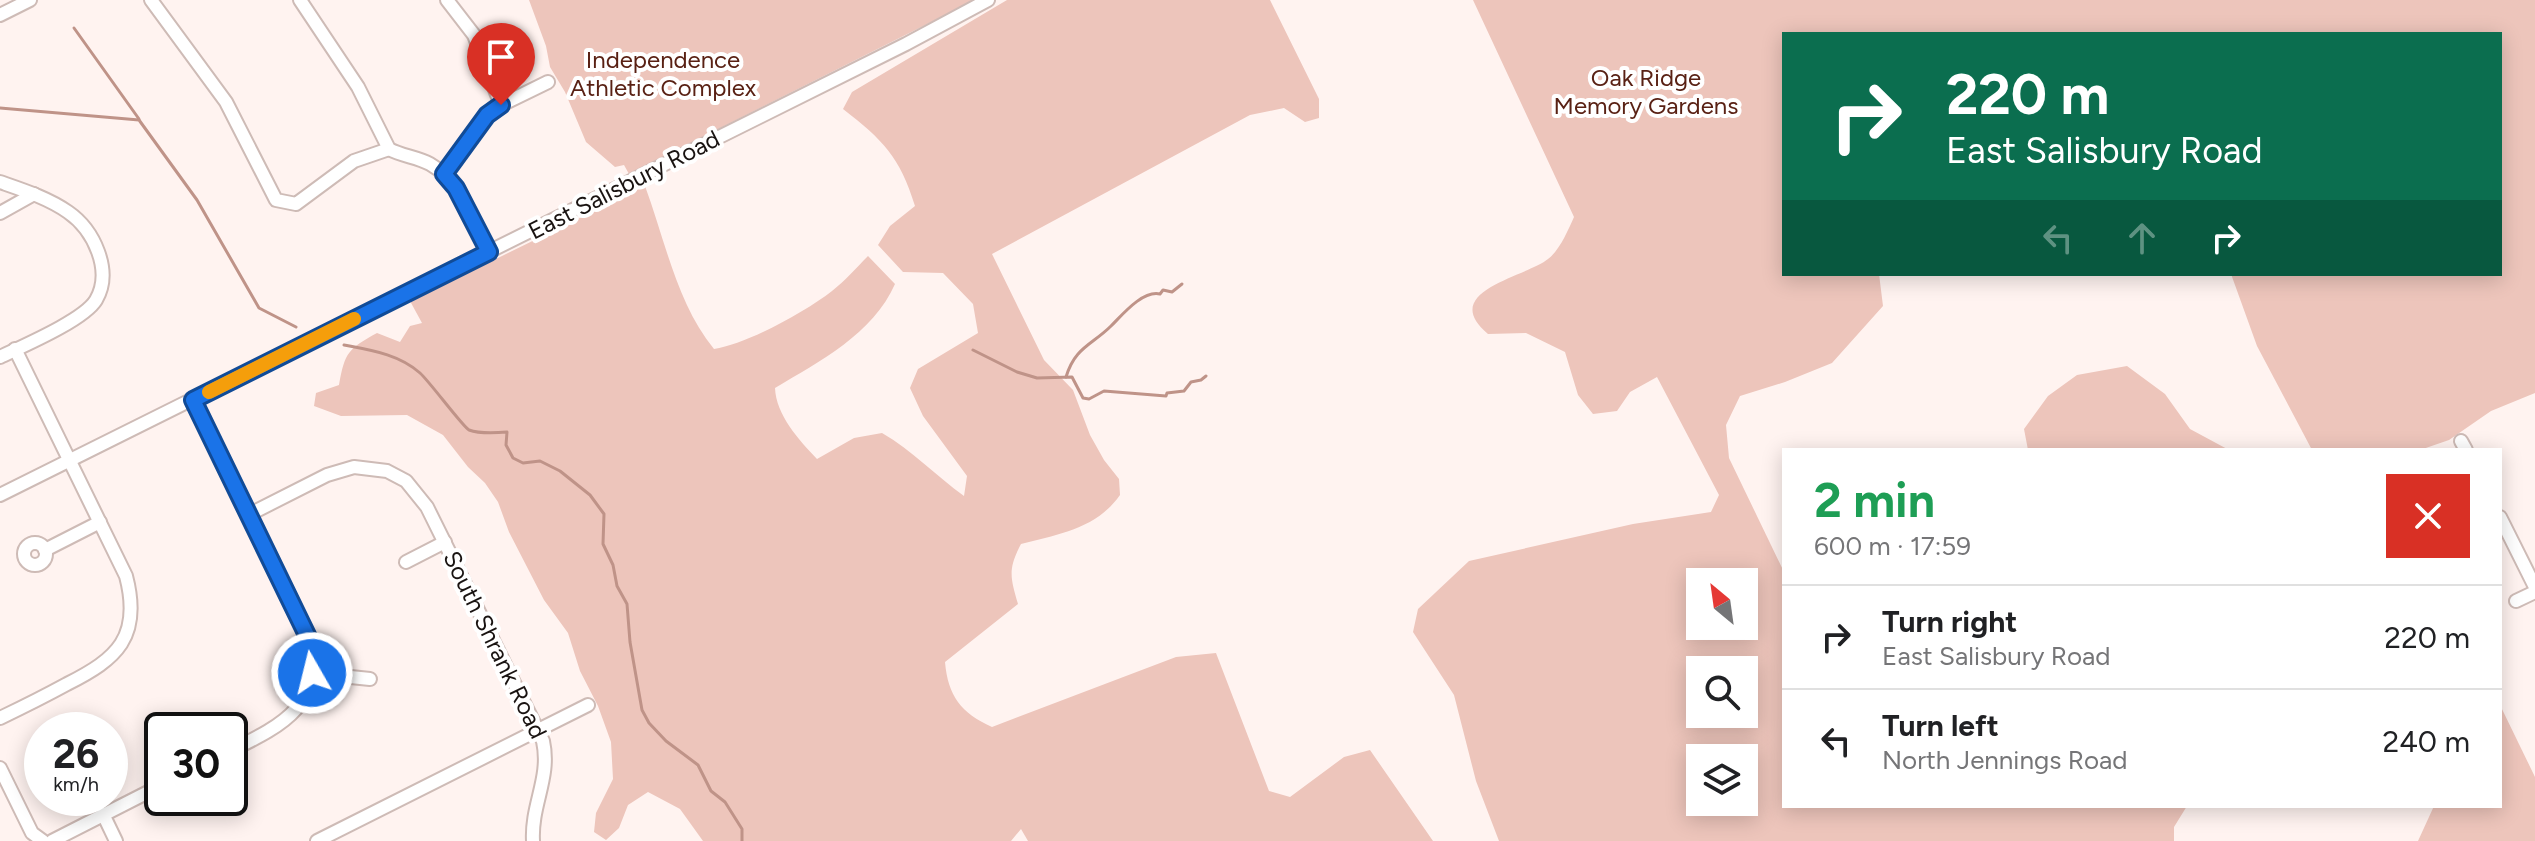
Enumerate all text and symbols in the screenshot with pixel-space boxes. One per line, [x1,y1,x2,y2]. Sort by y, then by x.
pin [467,23,535,105]
icon: arrive [479,35,523,79]
park label: Independence Athletic Complex [570,45,757,102]
text: 220 m [1946,61,2109,128]
park label: Oak Ridge Memory Gardens [1554,63,1738,120]
icon: right [1814,64,1918,168]
street label: East Salisbury Road [523,124,724,245]
text: East Salisbury Road [1946,129,2263,172]
icon: left [2036,216,2080,260]
icon: ahead [2120,216,2164,260]
icon: right [2204,216,2248,260]
text: 2 min [1814,471,1935,529]
button: close [2386,474,2470,558]
text: 600 m · 17:59 [1814,530,1971,562]
street label: South Shrank Road [437,546,553,743]
north arrow [1686,568,1758,640]
map controls [1686,568,1758,816]
text: Turn right [1882,603,2017,640]
icon: right [1814,615,1858,659]
text: 220 m [2384,619,2470,656]
position arrow [270,631,354,715]
text: East Salisbury Road [1882,640,2111,672]
button: search [1686,656,1758,728]
text: Turn left [1882,707,1999,744]
speed limit sign: 30 [144,712,248,816]
icon: left [1814,719,1858,763]
text: 240 m [2382,723,2470,760]
text: 26 [53,730,99,778]
button: layers [1686,744,1758,816]
text: North Jennings Road [1882,744,2128,776]
text: km/h [53,772,99,796]

